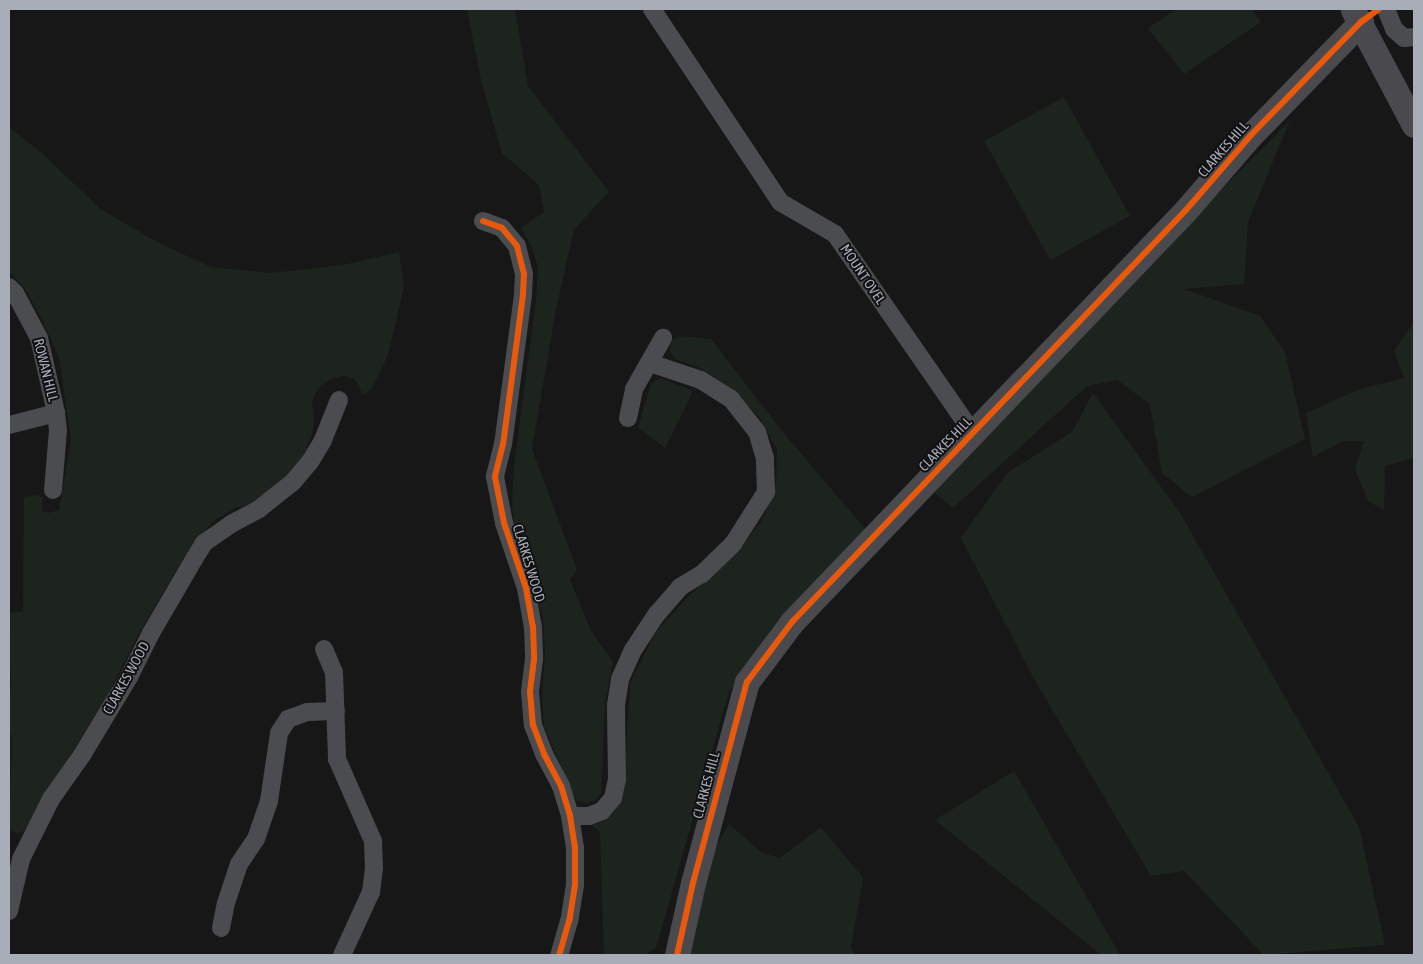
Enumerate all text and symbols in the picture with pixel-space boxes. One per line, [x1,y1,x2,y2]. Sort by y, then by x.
street label: CLARKES HILL [1194,118,1252,180]
street label: MOUNT OVEL [837,241,889,307]
street label: ROWAN HILL [30,337,62,403]
street label: CLARKES HILL [915,413,975,475]
street label: CLARKES WOOD [509,522,549,604]
street label: CLARKES WOOD [99,639,153,717]
street label: CLARKES HILL [689,750,723,820]

